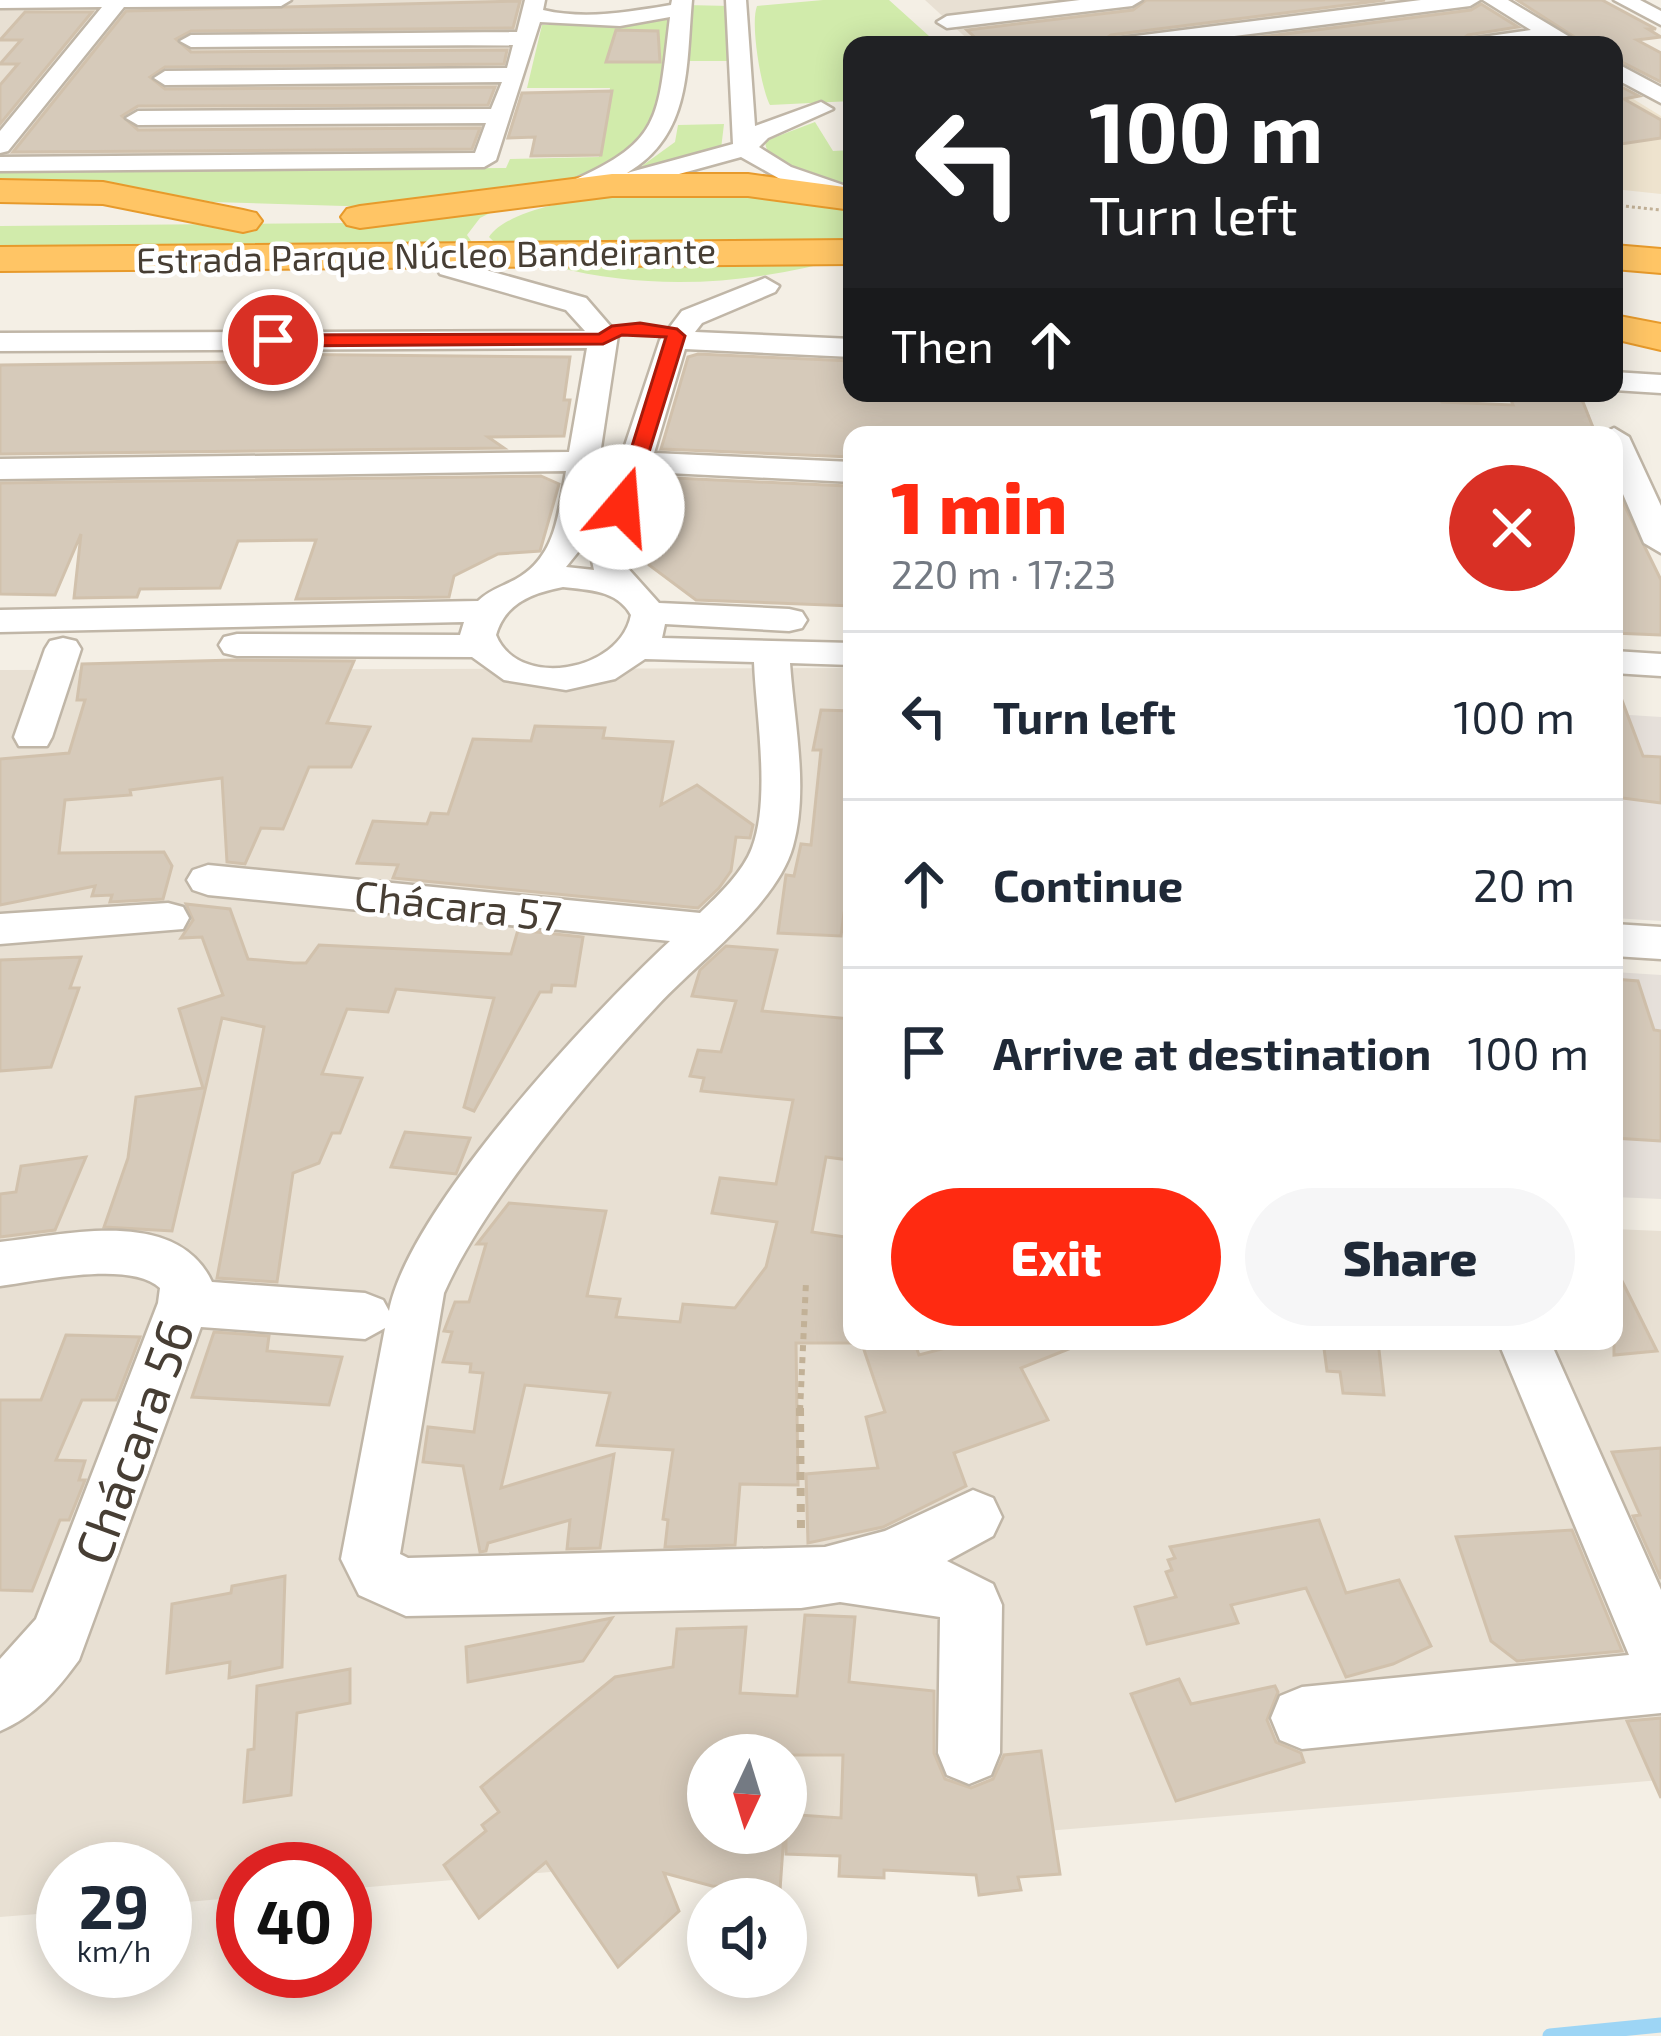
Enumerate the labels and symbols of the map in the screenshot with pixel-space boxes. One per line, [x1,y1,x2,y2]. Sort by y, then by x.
street label: Estrada Parque Núcleo Bandeirante [136,227,716,281]
pin [222,289,324,391]
position arrow [559,444,685,570]
street label: Chácara 57 [352,868,564,940]
street label: Chácara 56 [60,1310,204,1572]
north arrow [687,1734,807,1854]
speed limit sign: 40 [216,1842,372,1998]

